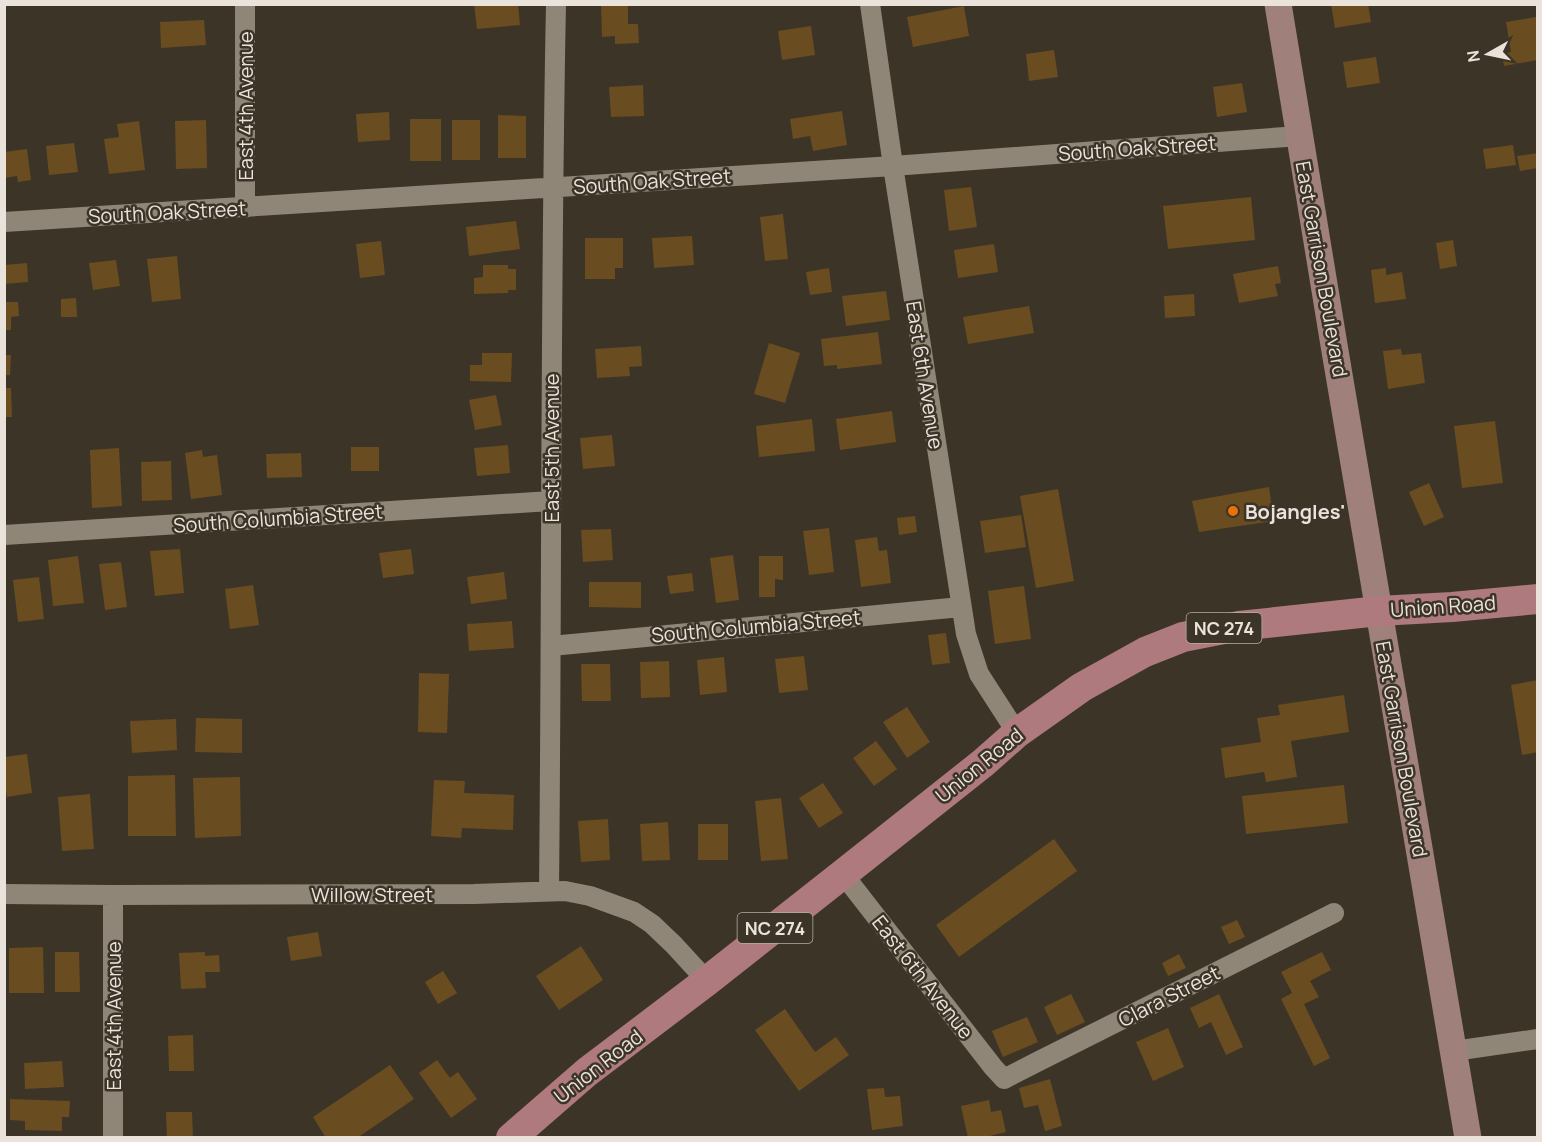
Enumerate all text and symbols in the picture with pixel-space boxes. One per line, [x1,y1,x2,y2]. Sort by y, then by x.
north arrow [1458,24,1518,84]
street label: East 4th Avenue [232,31,259,181]
text: N [1461,49,1485,64]
street label: South Oak Street [1057,129,1217,167]
street label: East Garrison Boulevard [1290,159,1354,379]
street label: South Oak Street [572,162,732,200]
street label: South Oak Street [87,194,247,230]
street label: East 6th Avenue [900,299,950,451]
street label: East 5th Avenue [538,374,565,522]
street label: South Columbia Street [172,497,384,539]
place label: Bojangles' [1245,498,1345,525]
marker: Bojangles' [1226,504,1240,518]
street label: Union Road [1389,589,1497,623]
street label: South Columbia Street [650,603,862,649]
road number: NC 274 [1186,613,1262,643]
street label: East Garrison Boulevard [1370,639,1434,859]
street label: Union Road [929,721,1029,809]
street label: Willow Street [311,881,433,908]
street label: East 6th Avenue [866,910,980,1044]
road number: NC 274 [738,913,812,943]
street label: East 4th Avenue [100,941,127,1091]
street label: Clara Street [1114,959,1224,1033]
street label: Union Road [548,1023,648,1109]

